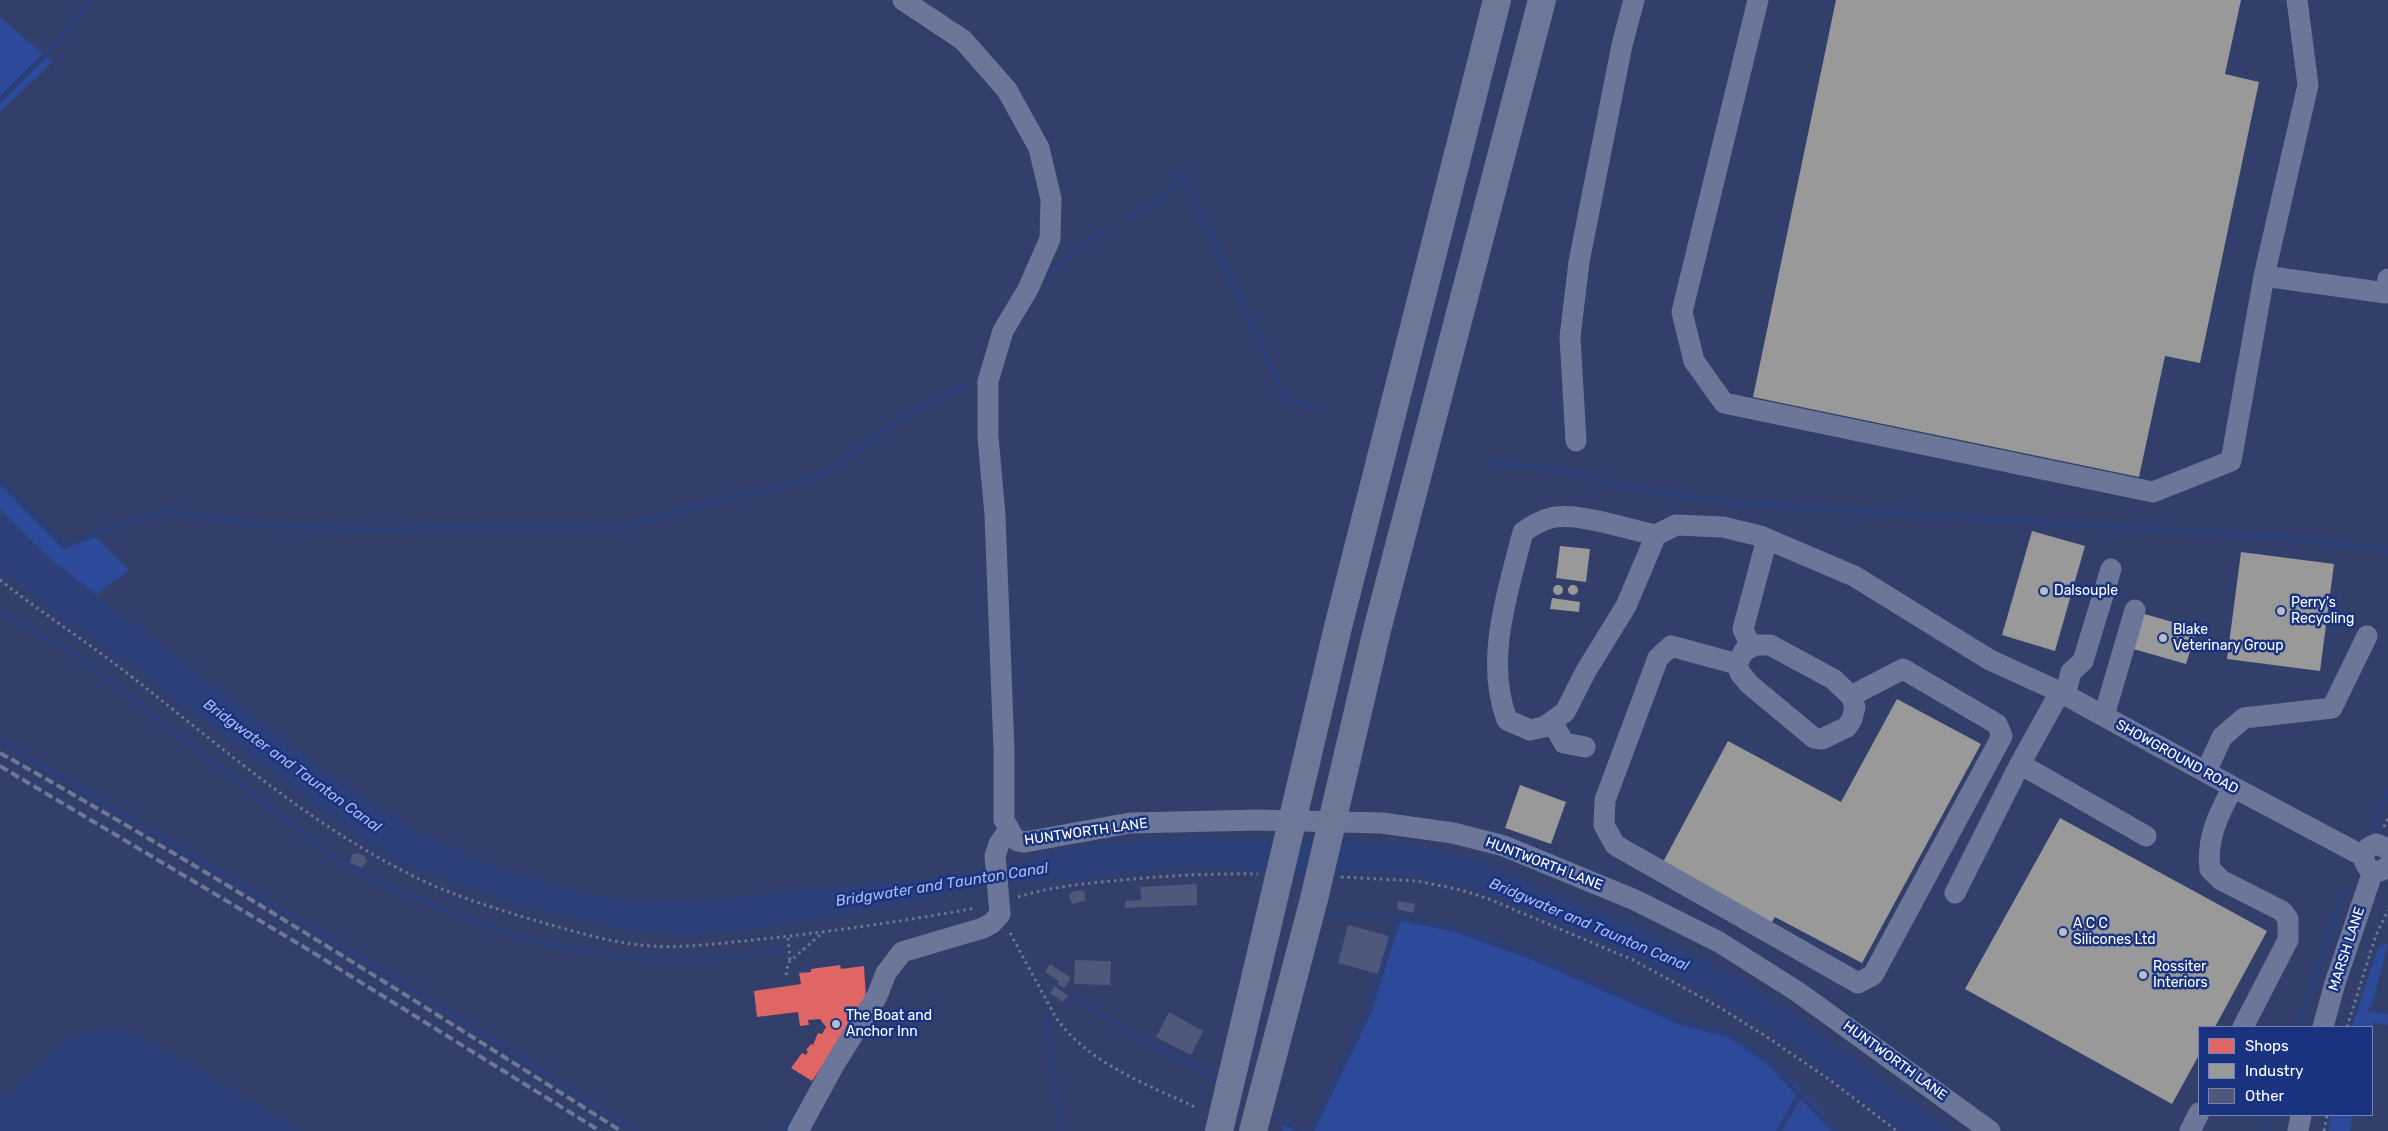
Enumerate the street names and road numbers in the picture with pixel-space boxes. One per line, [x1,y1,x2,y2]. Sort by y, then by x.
street label: SHOWGROUND ROAD [2113,716,2241,798]
street label: HUNTWORTH LANE [1023,815,1149,849]
street label: HUNTWORTH LANE [1483,834,1605,894]
street label: MARSH LANE [2326,905,2368,993]
street label: HUNTWORTH LANE [1840,1018,1950,1104]

